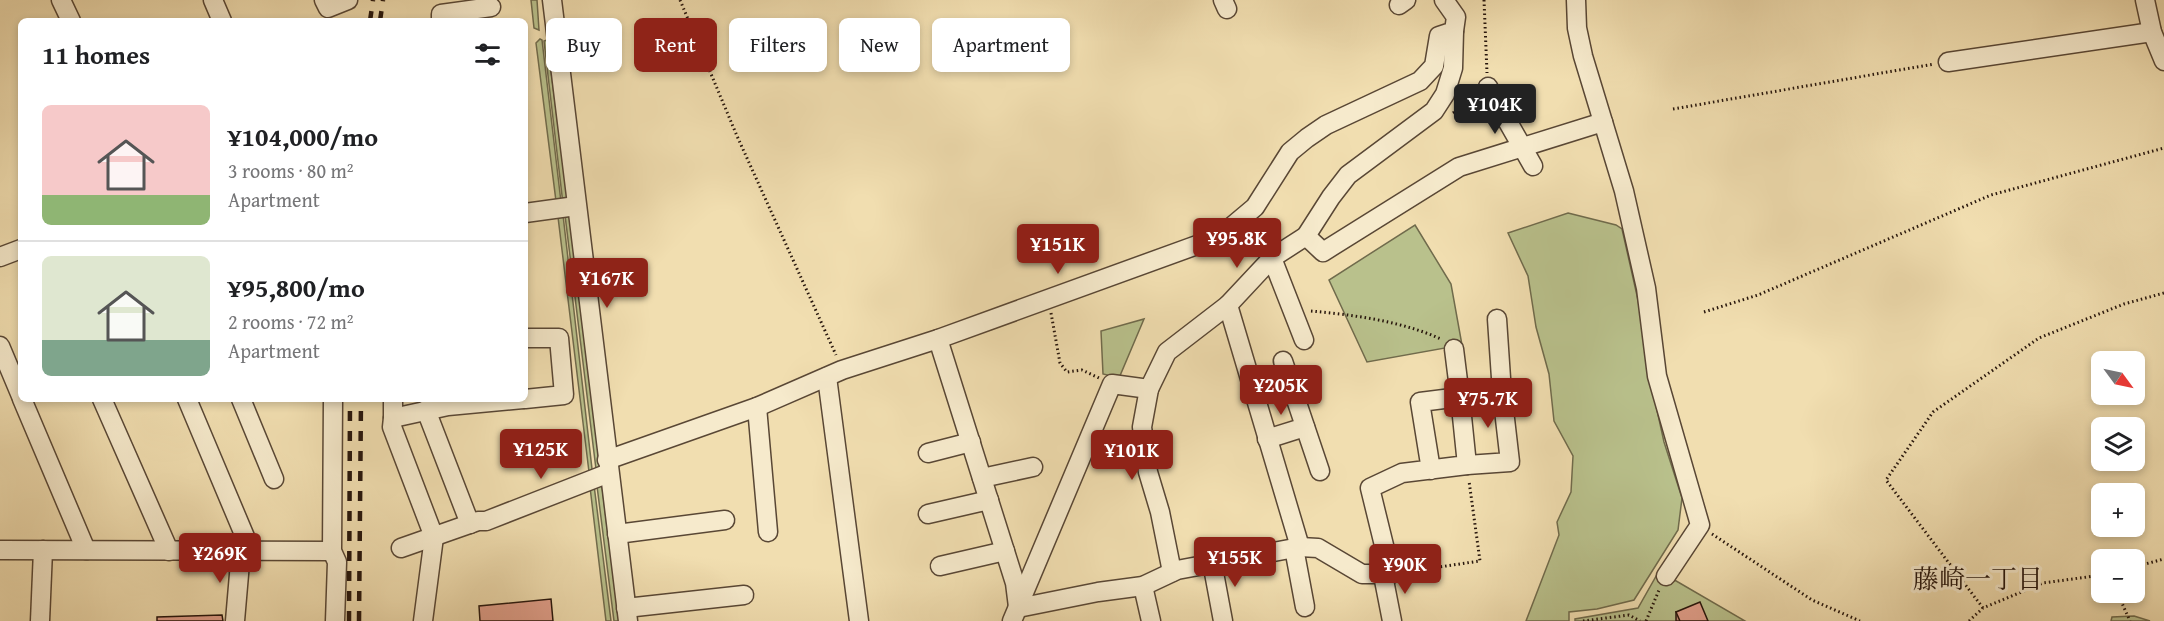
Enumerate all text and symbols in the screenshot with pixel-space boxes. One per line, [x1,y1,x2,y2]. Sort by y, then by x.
chip: Buy [546,18,622,72]
chip: Rent [634,18,717,72]
chip: Filters [729,18,827,72]
chip: New [839,18,920,72]
chip: Apartment [932,18,1070,72]
text: 11 homes [42,35,150,74]
icon: filters [471,38,504,71]
pin: ¥104K [1453,84,1537,135]
text: ¥104K [1468,89,1522,118]
text: ¥104,000/mo [228,117,378,156]
icon: home [90,129,162,201]
text: 3 rooms · 80 m² [228,156,354,185]
text: Apartment [228,185,320,214]
pin: ¥95.8K [1188,218,1286,269]
text: ¥95.8K [1207,223,1267,252]
pin: ¥151K [1016,224,1100,275]
text: ¥151K [1031,229,1085,258]
pin: ¥167K [565,258,649,309]
text: ¥167K [580,263,634,292]
text: ¥95,800/mo [228,268,365,307]
icon: home [90,280,162,352]
text: 2 rooms · 72 m² [228,307,354,336]
text: Apartment [228,336,320,365]
north arrow [2091,351,2145,405]
map controls [2091,351,2145,603]
pin: ¥205K [1239,365,1323,416]
text: ¥205K [1254,370,1308,399]
pin: ¥75.7K [1439,378,1537,429]
text: ¥75.7K [1458,383,1518,412]
button: layers [2091,417,2145,471]
pin: ¥125K [499,429,583,480]
pin: ¥101K [1090,430,1174,481]
text: ¥125K [514,434,568,463]
text: ¥101K [1105,435,1159,464]
button: + [2091,483,2145,537]
pin: ¥269K [178,533,262,584]
pin: ¥155K [1193,537,1277,588]
text: ¥269K [193,538,247,567]
text: ¥155K [1208,542,1262,571]
pin: ¥90K [1369,544,1441,595]
text: ¥90K [1383,549,1427,578]
button: − [2091,549,2145,603]
district label: 藤崎一丁目 [1913,559,2043,598]

